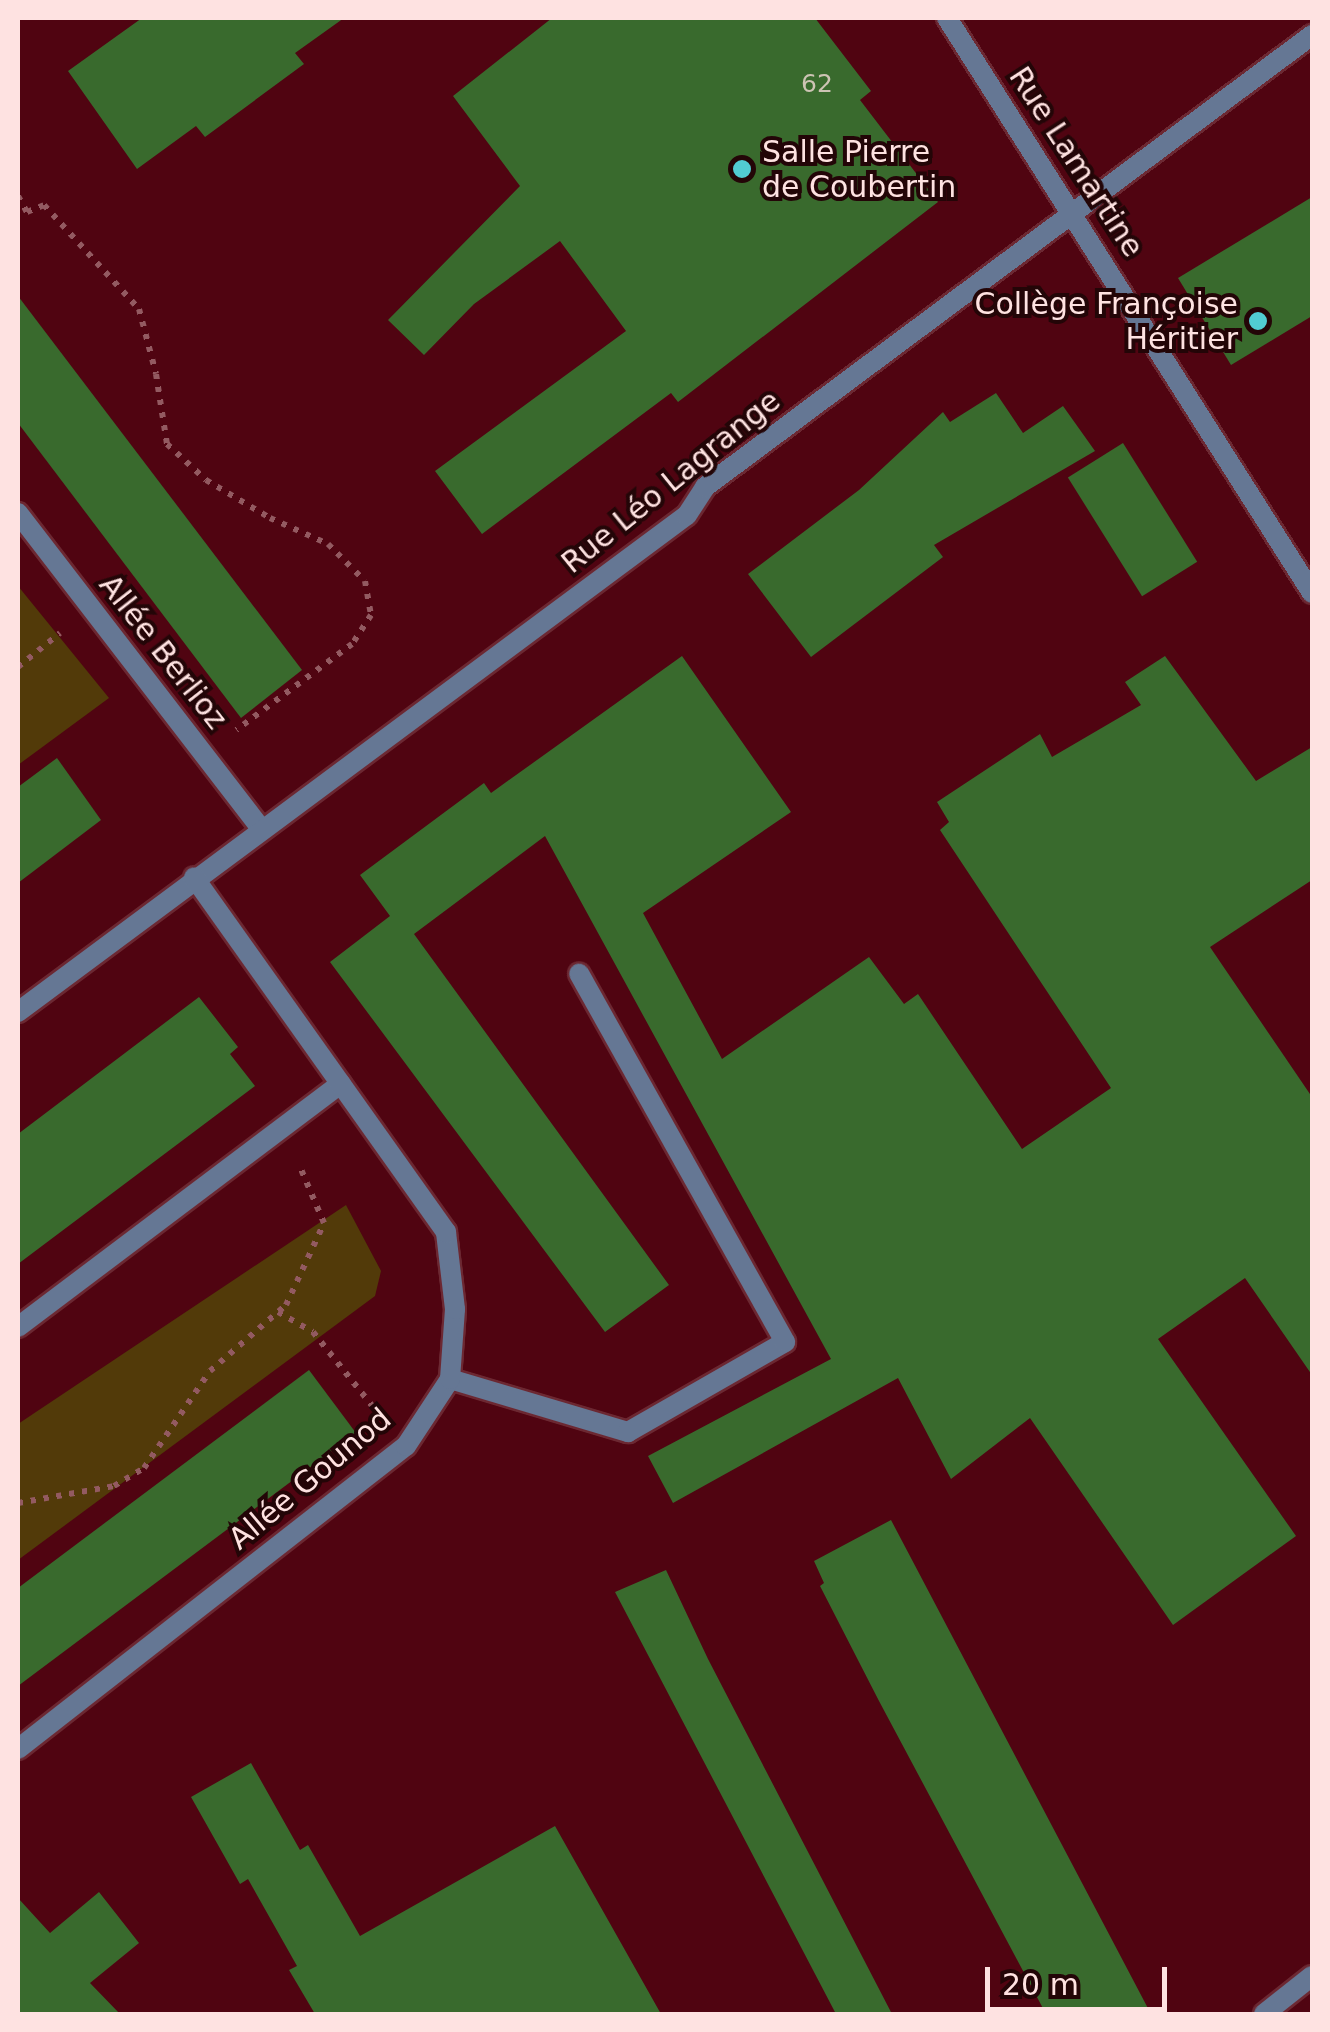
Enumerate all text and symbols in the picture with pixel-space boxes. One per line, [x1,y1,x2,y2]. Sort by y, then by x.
street label: Rue Lamartine [1001,60,1151,264]
house number: 62 [801,69,833,99]
place label: Salle Pierre de Coubertin [762,134,956,204]
marker: Salle Pierre de Coubertin [731,158,753,180]
place label: Collège Françoise Héritier [974,286,1238,356]
marker: Collège Françoise Héritier [1247,310,1269,332]
street label: Rue Léo Lagrange [555,383,787,581]
street label: Allée Berlioz [92,568,234,736]
street label: Allée Gounod [222,1401,398,1557]
scale bar [990,1947,1172,2009]
text: 20 m [1002,1967,1079,2002]

